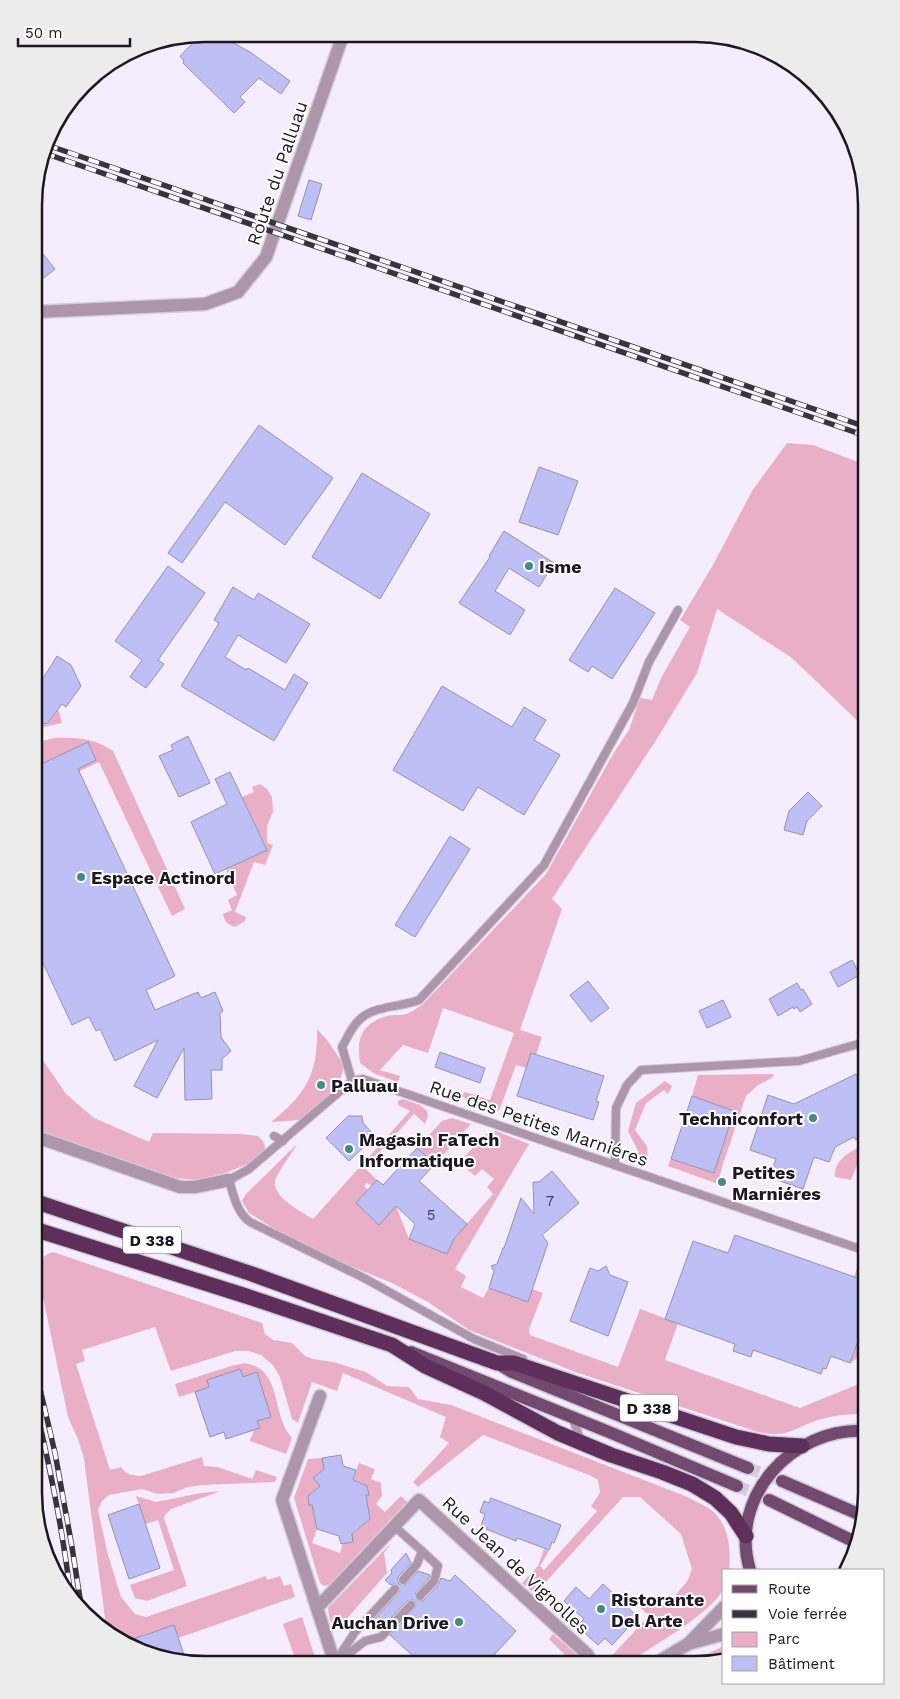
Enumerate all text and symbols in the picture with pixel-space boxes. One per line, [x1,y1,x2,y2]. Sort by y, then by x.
scale bar [18,15,130,47]
text: 50 m [25,24,62,42]
street label: Route du Palluau [243,98,311,248]
place label: Isme [539,556,582,577]
marker: Isme [523,560,535,572]
place label: Espace Actinord [91,867,235,888]
marker: Espace Actinord [75,871,87,883]
place label: Palluau [331,1075,398,1096]
street label: Rue des Petites Marniéres [427,1076,651,1170]
marker: Palluau [315,1079,327,1091]
place label: Techniconfort [679,1108,803,1129]
marker: Techniconfort [807,1112,819,1124]
place label: Magasin FaTech Informatique [359,1129,499,1171]
marker: Magasin FaTech Informatique [343,1143,355,1155]
place label: Petites Marniéres [732,1162,821,1204]
marker: Petites Marniéres [716,1176,728,1188]
house number: 7 [546,1192,554,1210]
house number: 5 [427,1206,435,1224]
road number: D 338 [123,1226,181,1254]
road number: D 338 [620,1395,678,1422]
street label: Rue Jean de Vignolles [438,1492,594,1638]
legend [722,1569,885,1684]
text: Route [768,1580,811,1598]
place label: Ristorante Del Arte [611,1589,704,1631]
marker: Ristorante Del Arte [595,1603,607,1615]
text: Voie ferrée [768,1605,847,1623]
place label: Auchan Drive [331,1612,449,1633]
marker: Auchan Drive [453,1616,465,1628]
text: Parc [768,1630,800,1648]
text: Bâtiment [768,1655,835,1673]

